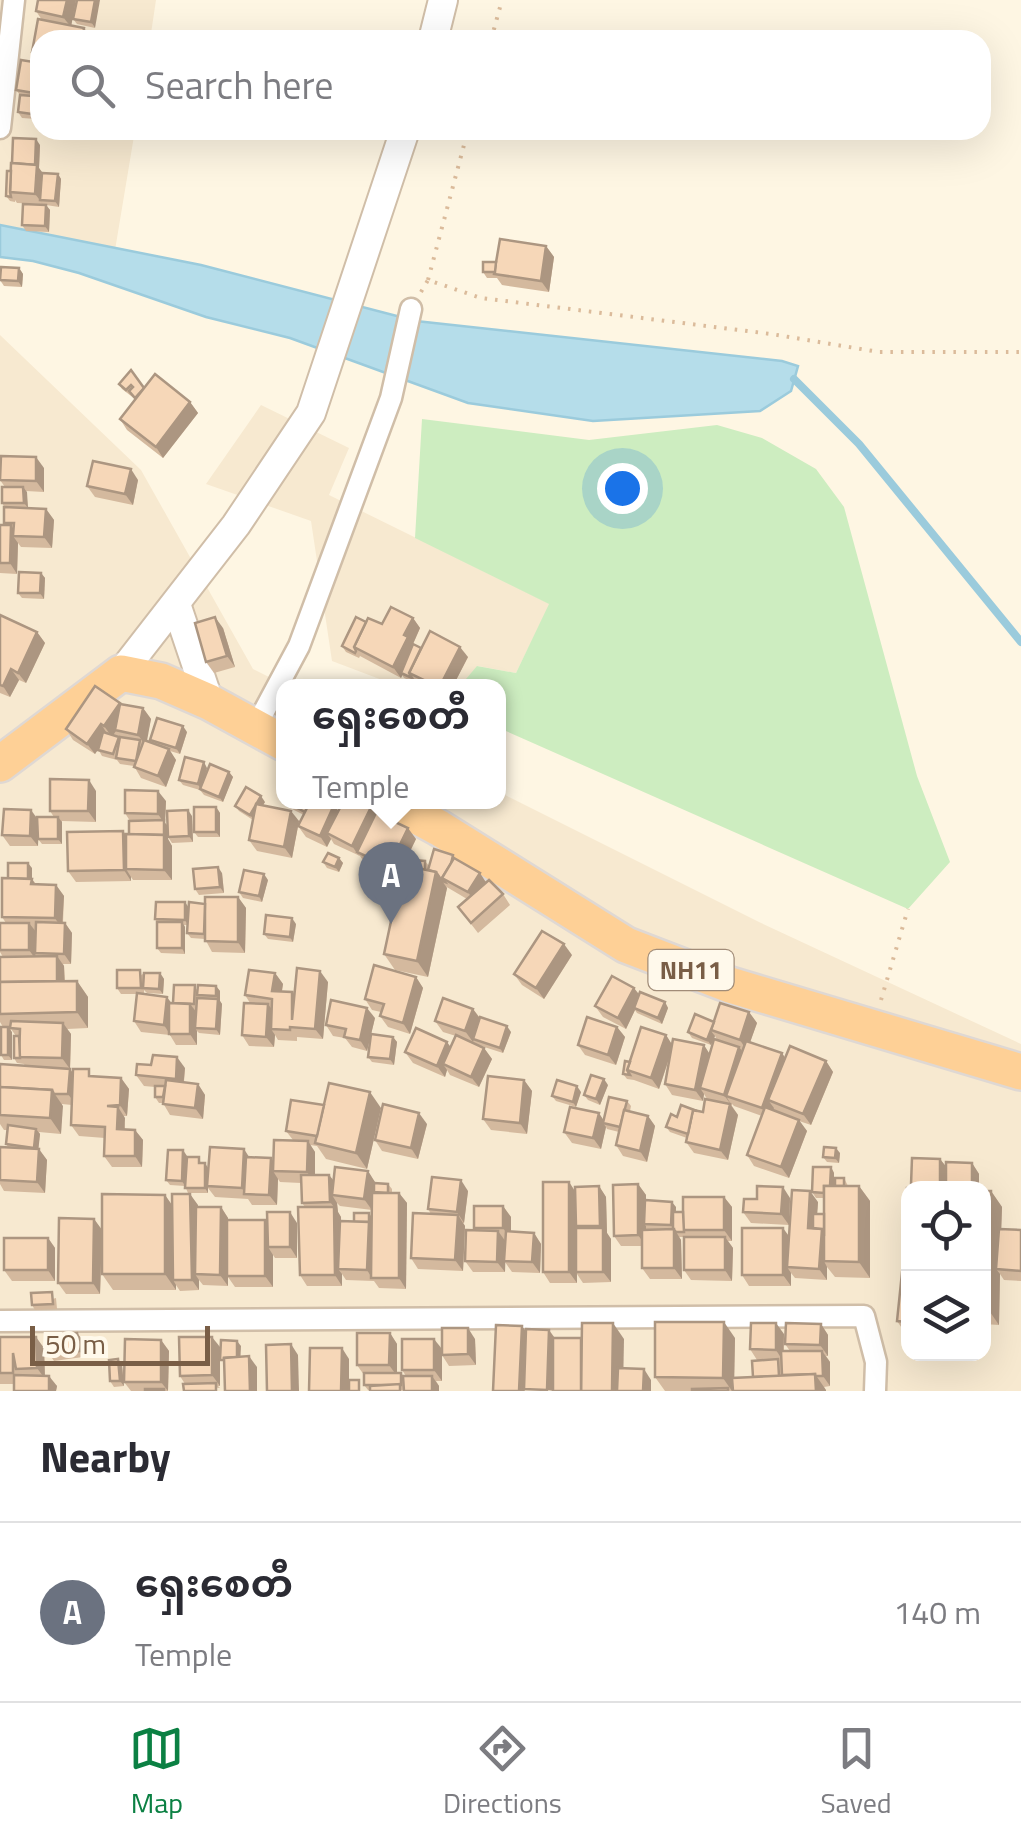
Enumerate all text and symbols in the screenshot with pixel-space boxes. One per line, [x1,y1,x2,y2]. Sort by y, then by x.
search box [30,30,991,140]
text: Search here [145,56,333,114]
icon: search [65,58,120,113]
your location [597,463,648,514]
popup [276,679,506,809]
text: ရှေးစေတီ [312,686,470,744]
text: Temple [312,762,409,810]
pin: A [358,842,424,924]
road number: NH11 [648,950,734,990]
map controls [901,1181,991,1361]
button: locate [901,1181,991,1271]
button: layers [901,1271,991,1361]
scale bar [30,1321,210,1366]
text: 50 m [45,1322,106,1365]
text: Nearby [40,1424,171,1488]
text: ရှေးစေတီ [135,1554,293,1612]
text: A [63,1588,82,1636]
text: 140 m [893,1588,981,1636]
text: Temple [135,1630,232,1678]
tab: Map [129,1721,184,1824]
tab: Directions [443,1721,562,1824]
tab: Saved [820,1721,892,1824]

